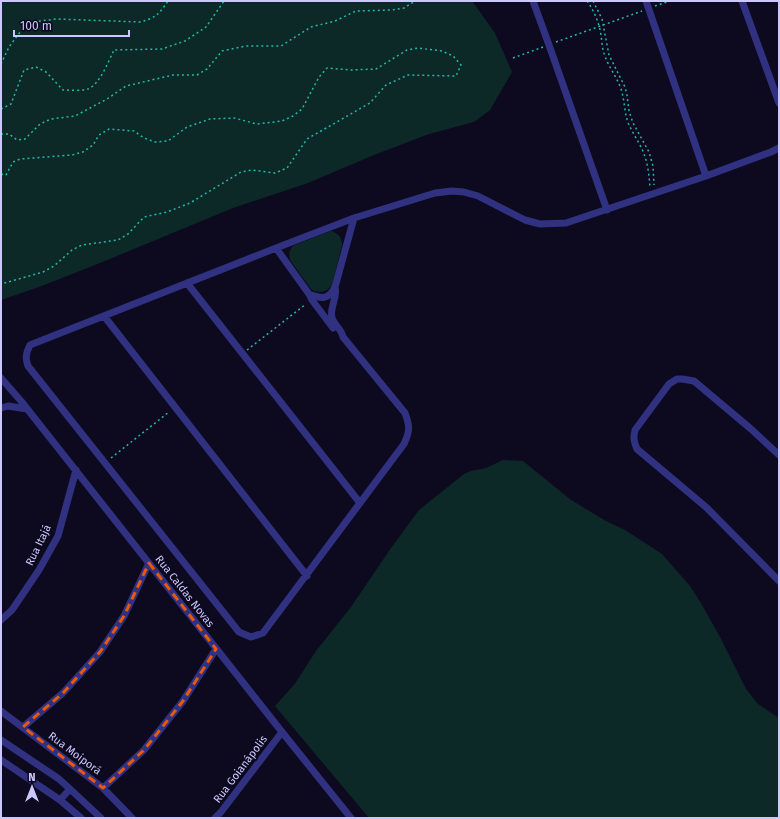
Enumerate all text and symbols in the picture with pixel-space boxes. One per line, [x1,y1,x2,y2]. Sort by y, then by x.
scale bar [14,12,129,38]
text: 100 m [20,19,52,33]
street label: Rua Itajá [23,523,54,568]
street label: Rua Caldas Novas [152,553,217,630]
street label: Rua Moiporá [46,729,104,778]
street label: Rua Goianápolis [211,733,270,806]
north arrow [12,767,52,807]
text: N [28,771,36,784]

